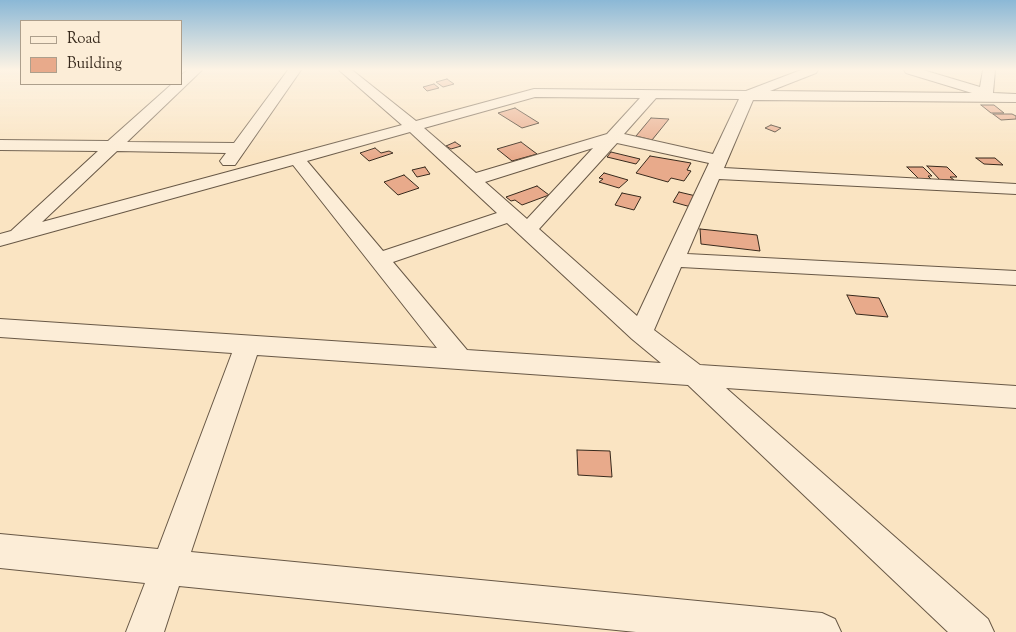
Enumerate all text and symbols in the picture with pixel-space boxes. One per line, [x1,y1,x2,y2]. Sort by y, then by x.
legend [20,20,182,85]
text: Road [67,29,101,50]
text: Building [67,54,122,75]

